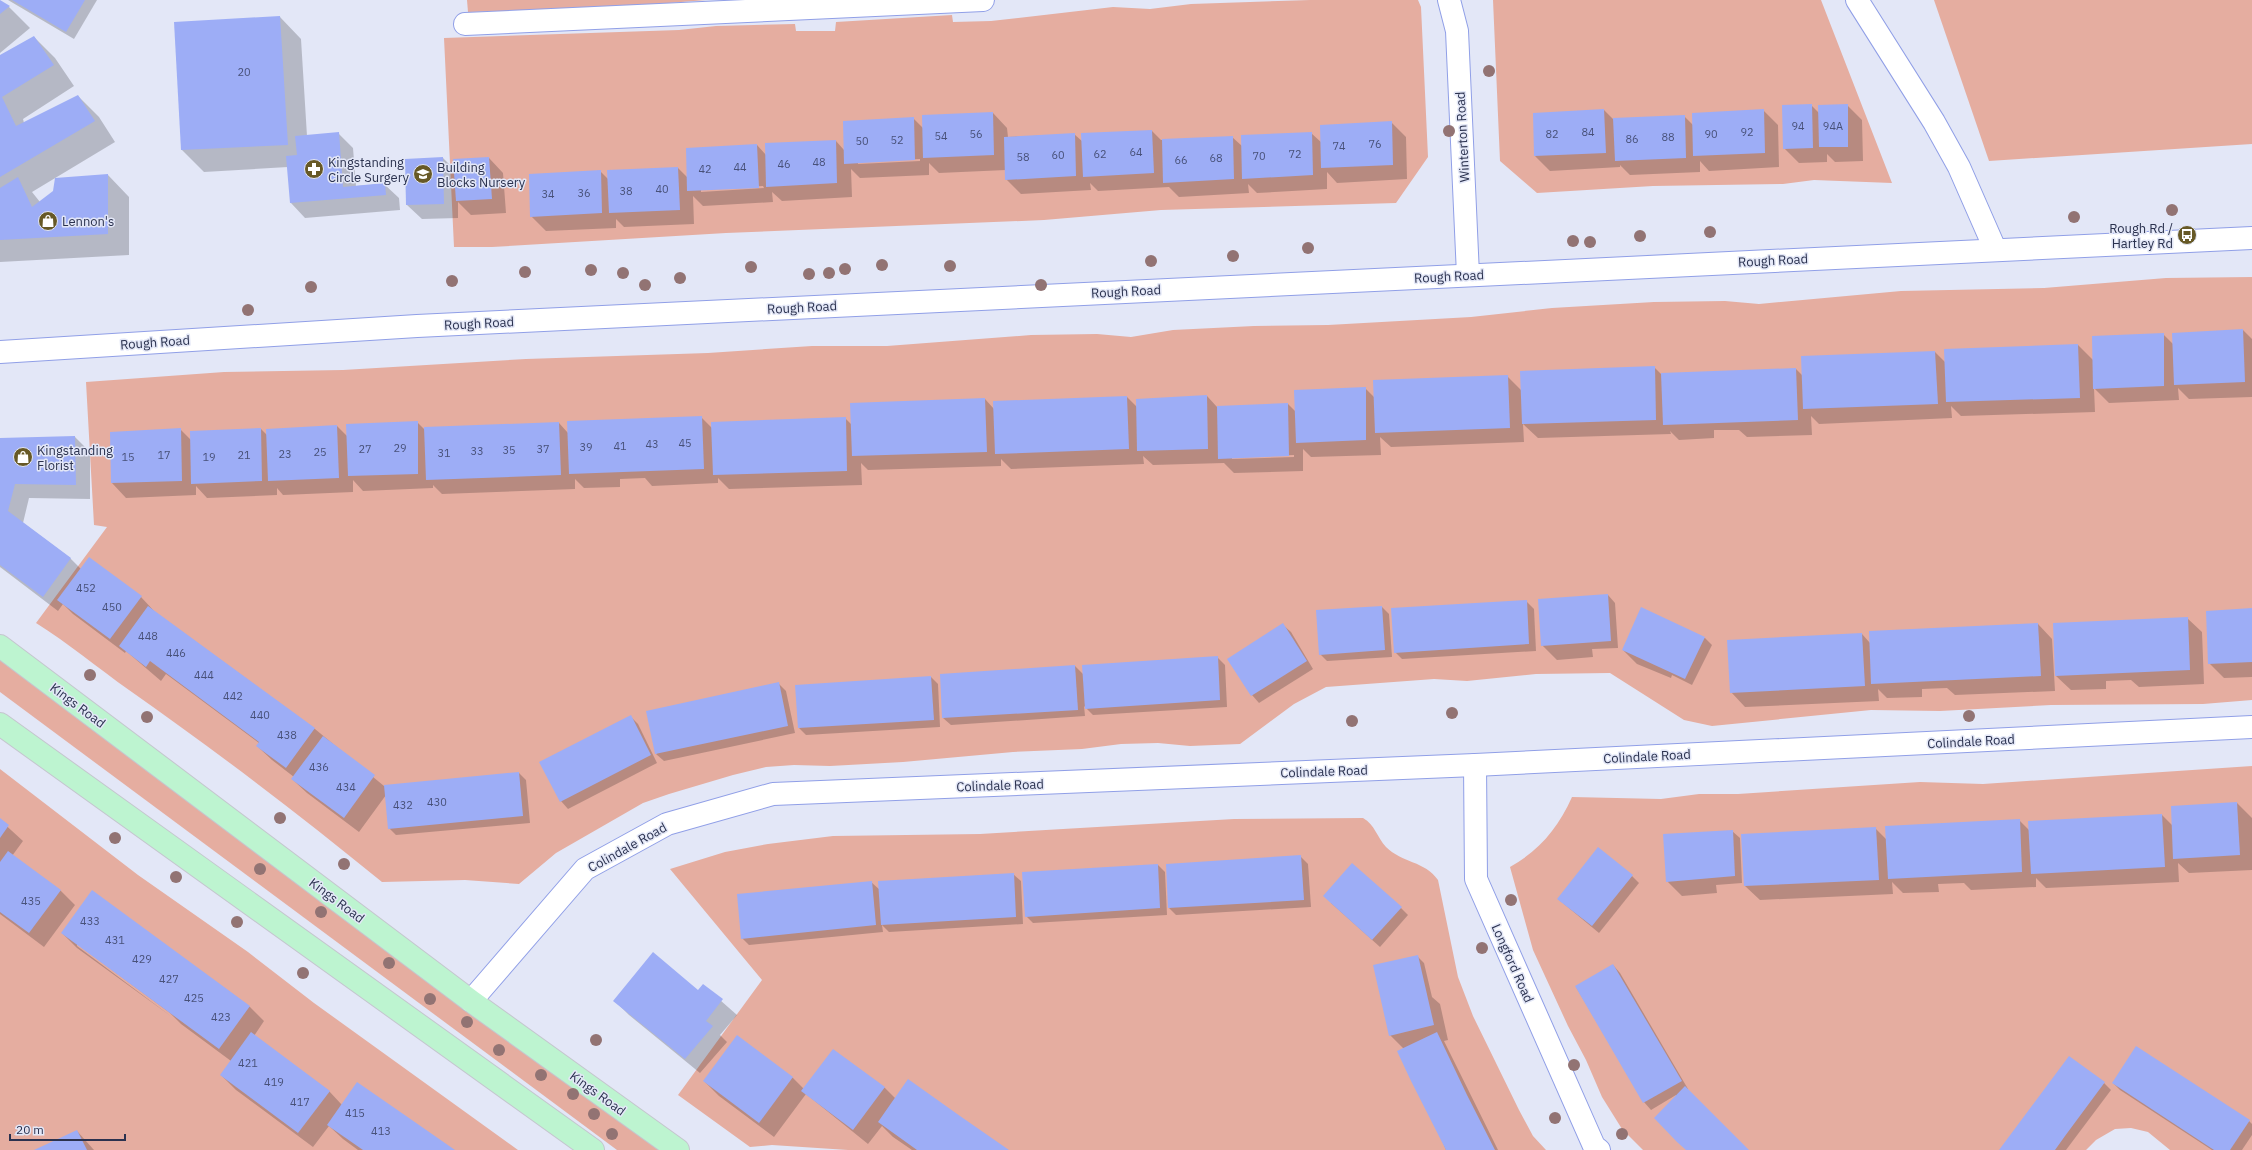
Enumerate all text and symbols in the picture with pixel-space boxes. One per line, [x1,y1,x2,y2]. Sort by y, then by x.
house number: 20 [237,65,251,79]
street label: Winterton Road [1452,91,1473,183]
house number: 94 [1791,119,1805,133]
house number: 94A [1823,119,1843,133]
house number: 84 [1581,125,1595,139]
house number: 92 [1740,125,1754,139]
house number: 56 [969,127,983,141]
house number: 82 [1545,127,1559,141]
house number: 90 [1704,127,1718,141]
house number: 54 [934,129,948,143]
house number: 88 [1661,130,1675,144]
house number: 86 [1625,132,1639,146]
house number: 52 [890,133,904,147]
house number: 50 [855,134,869,148]
house number: 76 [1368,137,1382,151]
house number: 74 [1332,139,1346,153]
house number: 64 [1129,145,1143,159]
house number: 62 [1093,147,1107,161]
house number: 72 [1288,147,1302,161]
house number: 60 [1051,148,1065,162]
house number: 70 [1252,149,1266,163]
house number: 58 [1016,150,1030,164]
house number: 68 [1209,151,1223,165]
house number: 66 [1174,153,1188,167]
place label: Kingstanding Circle Surgery [328,154,410,186]
house number: 48 [812,155,826,169]
house number: 46 [777,157,791,171]
pharmacy icon: Kingstanding Circle Surgery [303,158,325,180]
place label: Building Blocks Nursery [437,159,526,191]
house number: 44 [733,160,747,174]
house number: 42 [698,162,712,176]
school or university icon: Building Blocks Nursery [412,163,434,185]
house number: 40 [655,182,669,196]
house number: 38 [619,184,633,198]
house number: 36 [577,186,591,200]
house number: 34 [541,187,555,201]
shop icon: Lennon's [37,210,59,232]
place label: Lennon's [62,213,114,230]
place label: Rough Rd / Hartley Rd [2109,220,2173,252]
bus stop icon: Rough Rd / Hartley Rd [2176,224,2198,246]
street label: Rough Road [1738,250,1808,271]
street label: Rough Road [1414,266,1484,287]
street label: Rough Road [1091,281,1161,302]
street label: Rough Road [767,297,837,318]
street label: Rough Road [444,313,514,334]
street label: Rough Road [120,332,191,353]
house number: 45 [678,436,692,450]
house number: 43 [645,437,659,451]
house number: 41 [613,439,627,453]
house number: 39 [579,440,593,454]
house number: 29 [393,441,407,455]
place label: Kingstanding Florist [37,442,113,474]
house number: 27 [358,442,372,456]
house number: 37 [536,442,550,456]
house number: 35 [502,443,516,457]
house number: 33 [470,444,484,458]
house number: 25 [313,445,327,459]
shop icon: Kingstanding Florist [12,446,34,468]
house number: 31 [437,446,451,460]
house number: 23 [278,447,292,461]
house number: 17 [157,448,171,462]
house number: 21 [237,448,251,462]
house number: 15 [121,450,135,464]
house number: 19 [202,450,216,464]
house number: 452 [76,581,96,595]
house number: 450 [102,600,122,614]
house number: 448 [138,629,158,643]
house number: 446 [166,646,186,660]
house number: 444 [194,668,214,682]
street label: Kings Road [47,679,109,732]
house number: 442 [223,689,243,703]
house number: 440 [250,708,270,722]
house number: 438 [277,728,297,742]
street label: Colindale Road [1927,731,2015,752]
street label: Colindale Road [1603,746,1691,767]
house number: 436 [309,760,329,774]
street label: Colindale Road [1280,761,1368,782]
street label: Colindale Road [956,775,1044,796]
house number: 434 [336,780,356,794]
house number: 430 [427,795,447,809]
house number: 432 [393,798,413,812]
street label: Colindale Road [585,819,670,876]
street label: Kings Road [306,874,368,927]
house number: 435 [21,894,41,908]
house number: 433 [80,914,100,928]
street label: Longford Road [1488,921,1538,1005]
house number: 431 [105,933,125,947]
house number: 429 [132,952,152,966]
house number: 427 [159,972,179,986]
house number: 425 [184,991,204,1005]
house number: 423 [211,1010,231,1024]
house number: 421 [238,1056,258,1070]
street label: Kings Road [566,1067,629,1119]
house number: 419 [264,1075,284,1089]
house number: 417 [290,1095,310,1109]
house number: 415 [345,1106,365,1120]
scale bar [10,1116,125,1142]
text: 20 m [16,1122,44,1137]
house number: 413 [371,1124,391,1138]

